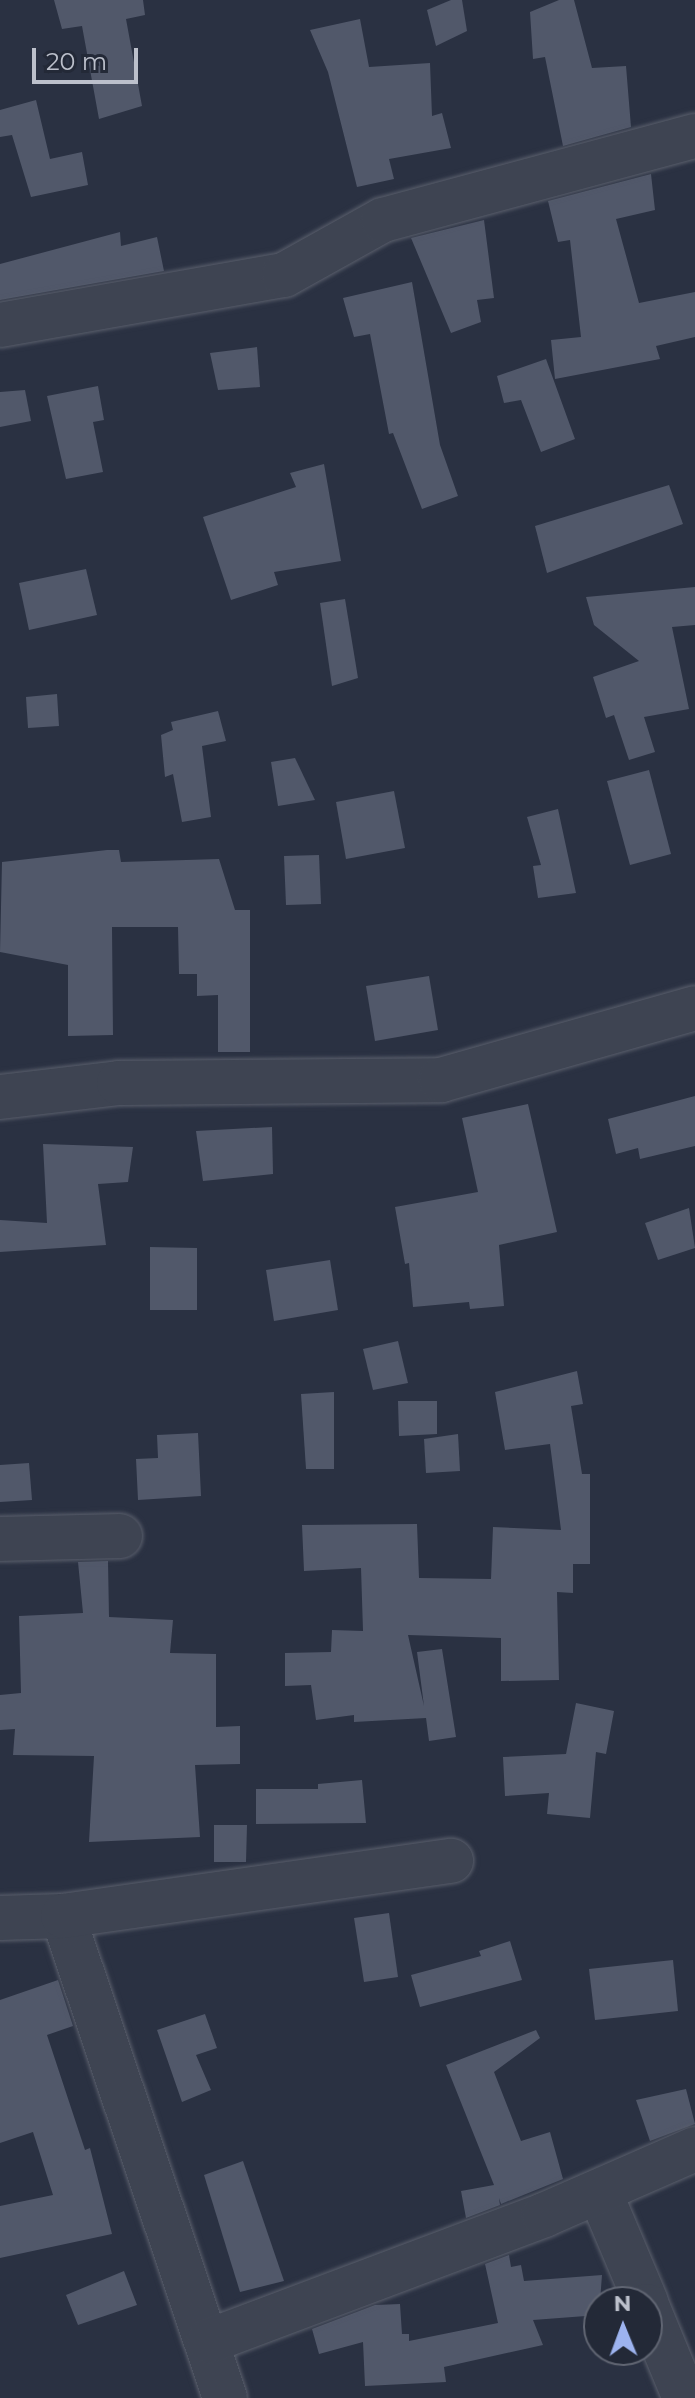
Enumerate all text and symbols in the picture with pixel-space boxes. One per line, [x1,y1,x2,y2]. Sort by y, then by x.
scale bar [36,32,142,82]
text: 20 m [46,47,107,76]
north arrow [583,2286,663,2366]
text: N [613,2290,632,2317]

